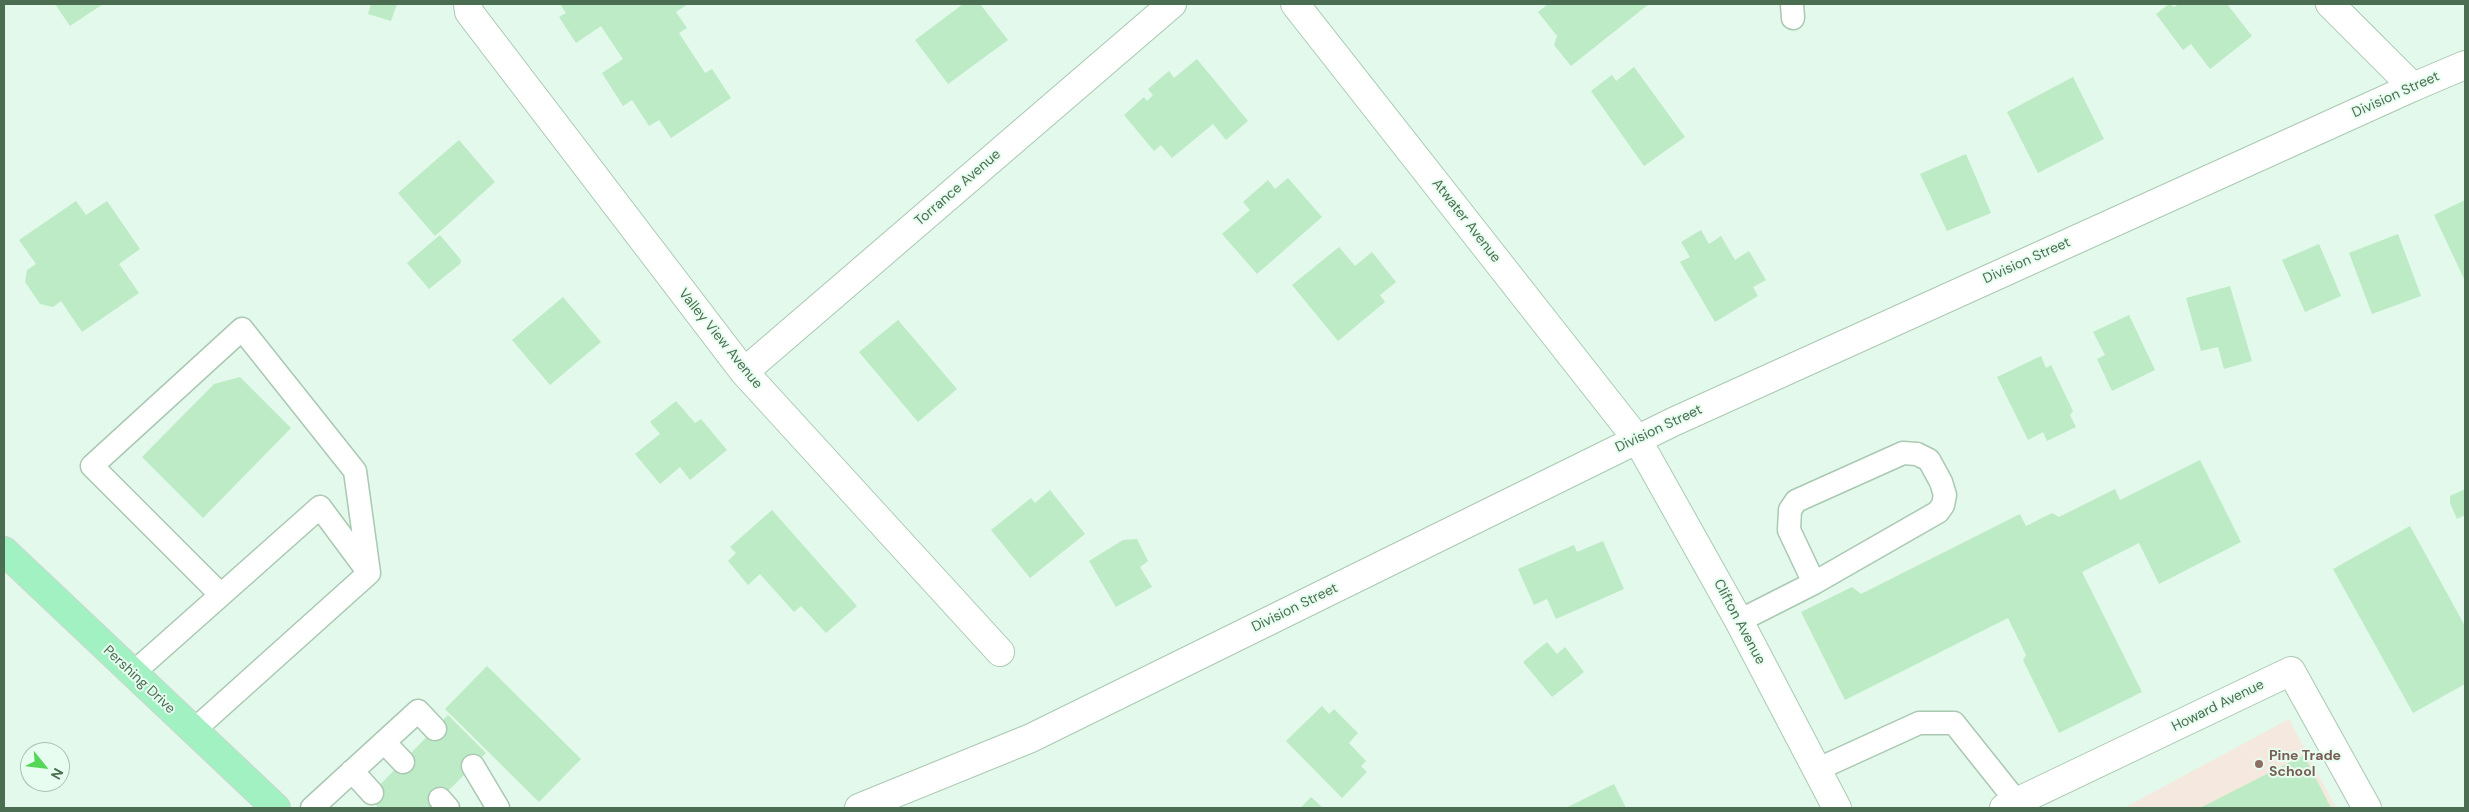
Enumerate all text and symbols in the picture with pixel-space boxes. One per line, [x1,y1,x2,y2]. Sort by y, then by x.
street label: Division Street [2350,68,2442,122]
street label: Torrance Avenue [912,146,1004,230]
street label: Atwater Avenue [1428,176,1504,266]
street label: Division Street [1981,234,2073,288]
street label: Valley View Avenue [674,286,766,392]
street label: Division Street [1613,402,1705,456]
street label: Clifton Avenue [1709,576,1769,668]
street label: Division Street [1249,580,1341,636]
street label: Pershing Drive [100,642,178,718]
street label: Howard Avenue [2169,676,2267,736]
north arrow [20,742,70,792]
place label: Pine Trade School [2269,748,2341,780]
marker: Pine Trade School [2253,758,2265,770]
text: N [47,765,68,783]

